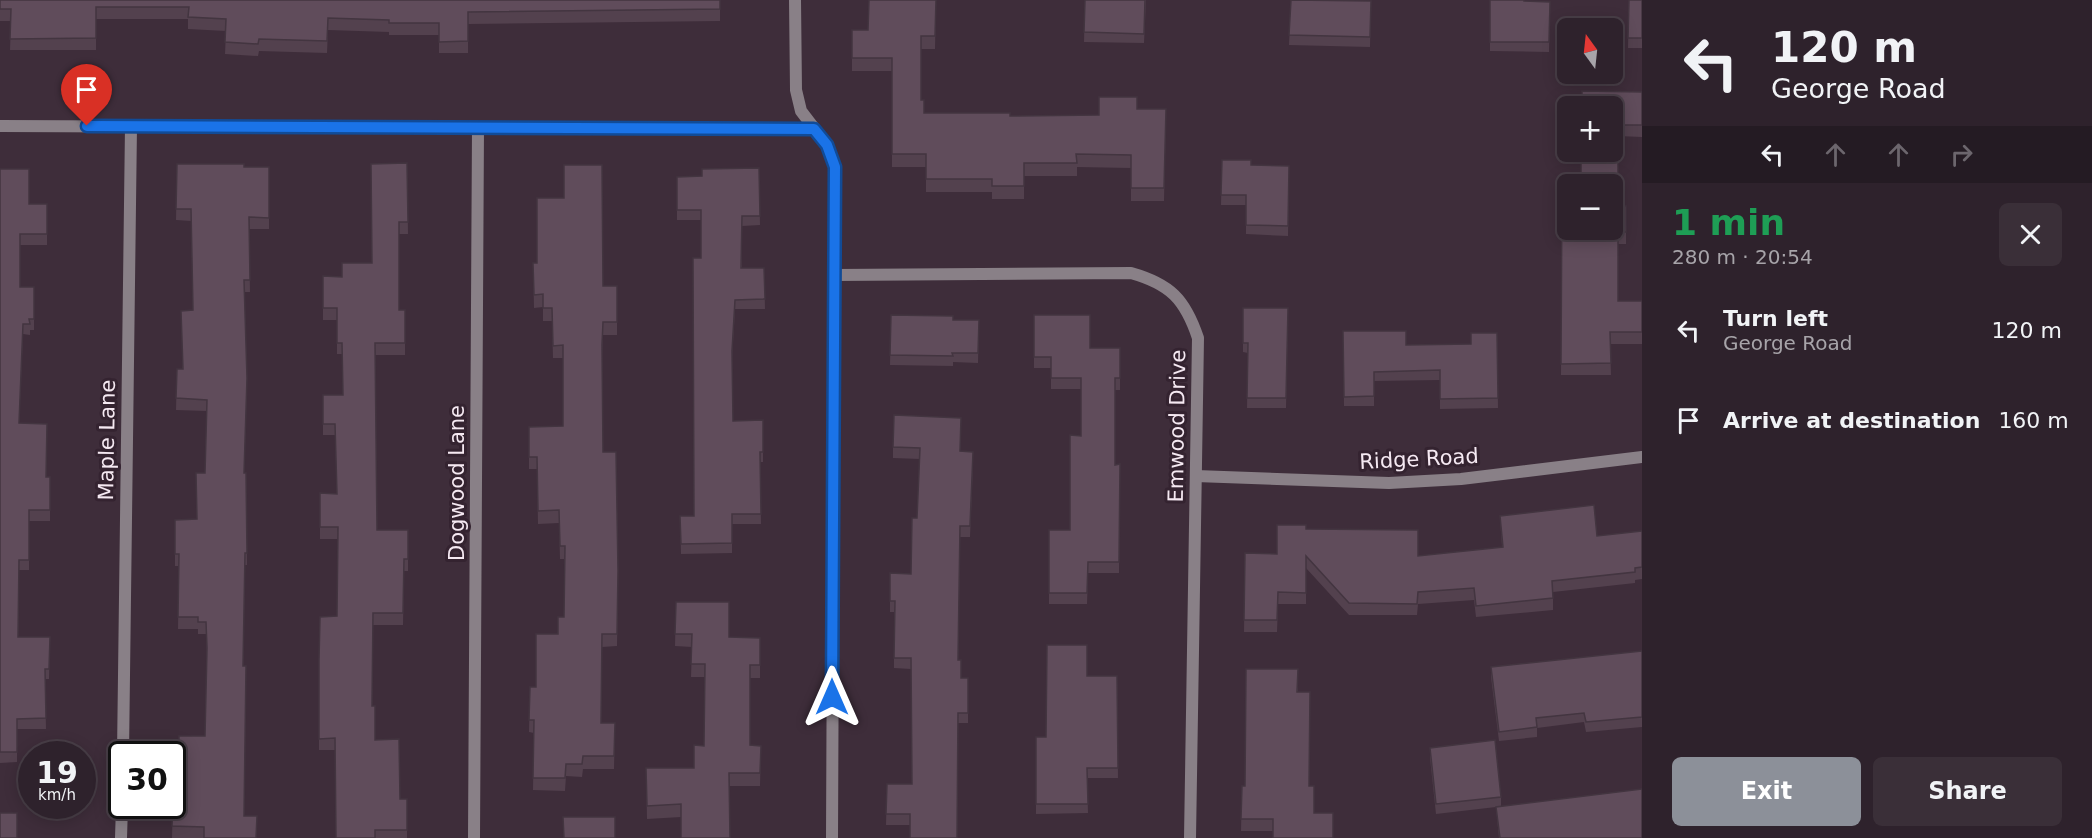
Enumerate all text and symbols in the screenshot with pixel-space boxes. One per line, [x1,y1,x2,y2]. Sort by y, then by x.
north arrow [1557,18,1623,84]
map controls [1557,18,1623,240]
text: 120 m [1771,23,1917,72]
icon: left [1672,24,1750,102]
pin [61,64,112,126]
icon: arrive [70,73,103,106]
text: George Road [1771,73,1946,104]
button: + [1557,96,1623,162]
icon: left [1756,138,1789,171]
icon: ahead [1819,138,1852,171]
icon: ahead [1882,138,1915,171]
icon: right [1945,138,1978,171]
button: − [1557,174,1623,240]
text: 1 min [1672,202,1785,243]
button: close [1999,203,2062,266]
text: 280 m · 20:54 [1672,245,1813,269]
text: Turn left [1723,306,1828,331]
icon: left [1672,314,1705,347]
text: 120 m [1992,318,2062,343]
text: George Road [1723,331,1852,355]
street label: Emwood Drive [1164,350,1190,502]
street label: Maple Lane [94,380,120,500]
icon: arrive [1672,404,1705,437]
street label: Dogwood Lane [445,405,469,561]
text: Arrive at destination [1723,408,1980,433]
text: 160 m [1998,408,2069,433]
street label: Ridge Road [1359,444,1479,474]
position arrow [800,665,864,729]
speed limit sign: 30 [108,741,186,819]
text: 19 [36,755,78,790]
button: Exit [1672,757,1861,826]
button: Share [1873,757,2062,826]
text: km/h [38,786,76,804]

